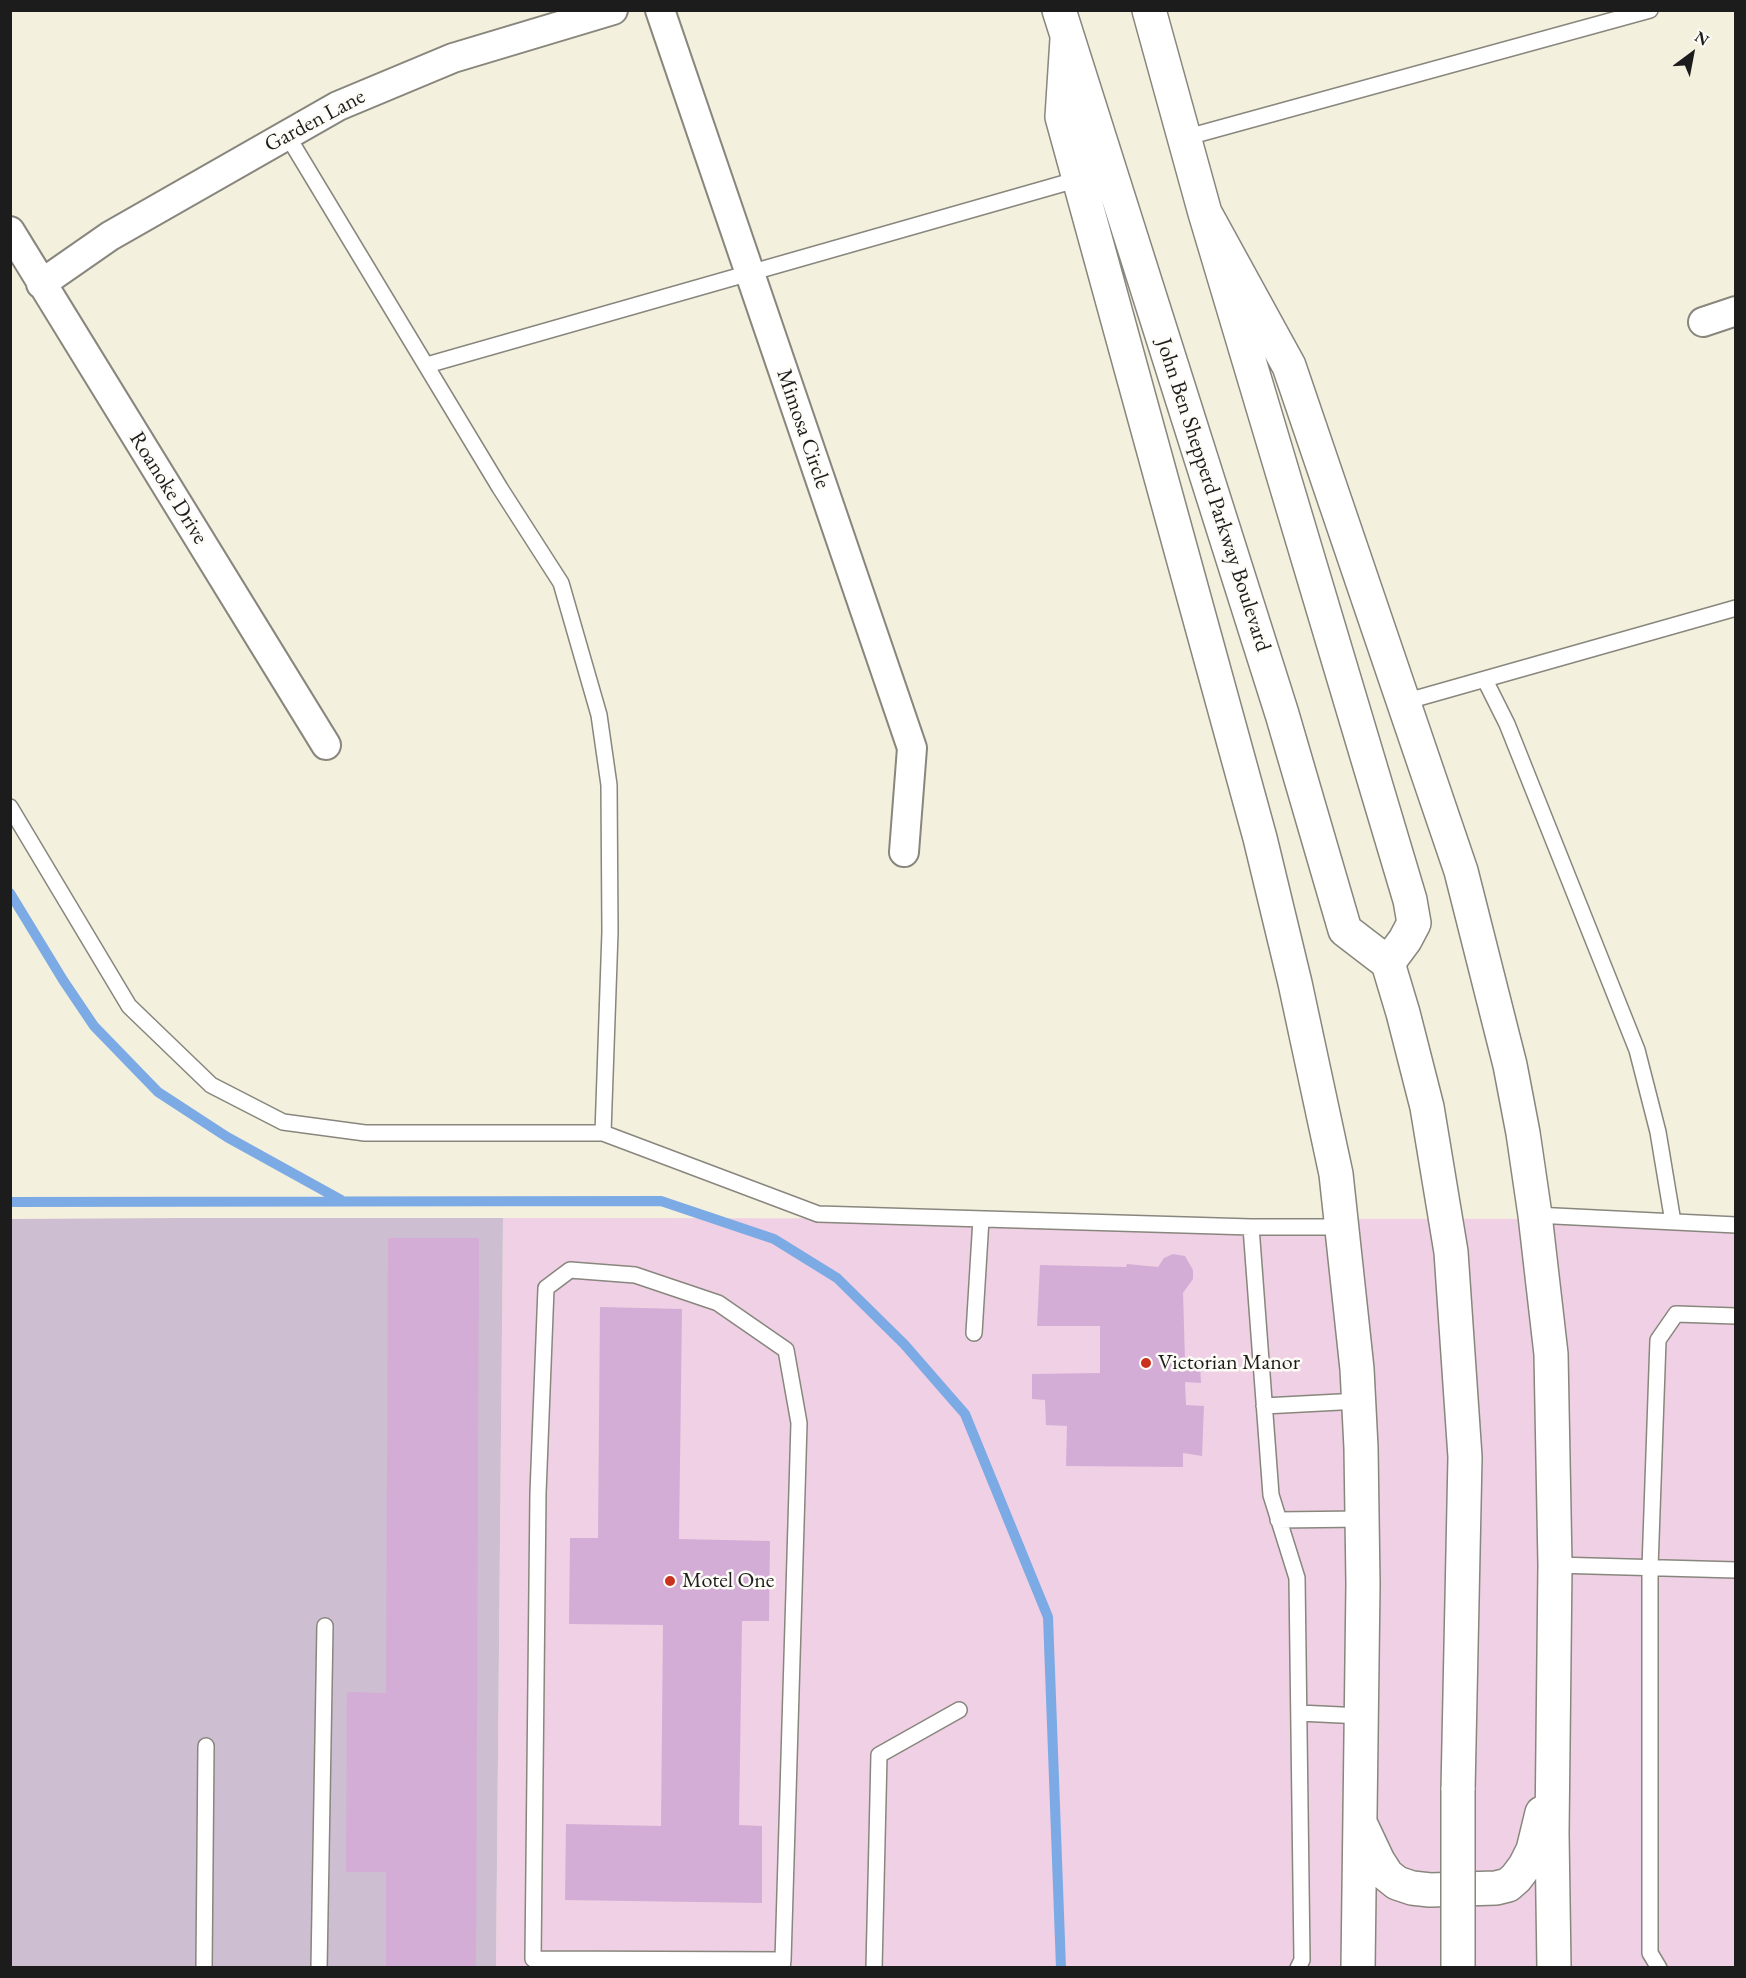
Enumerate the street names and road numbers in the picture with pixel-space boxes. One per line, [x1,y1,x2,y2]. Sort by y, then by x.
street label: Garden Lane [260,84,370,158]
street label: John Ben Shepperd Parkway Boulevard [1150,335,1276,655]
street label: Mimosa Circle [770,366,836,492]
street label: Roanoke Drive [123,427,213,549]

